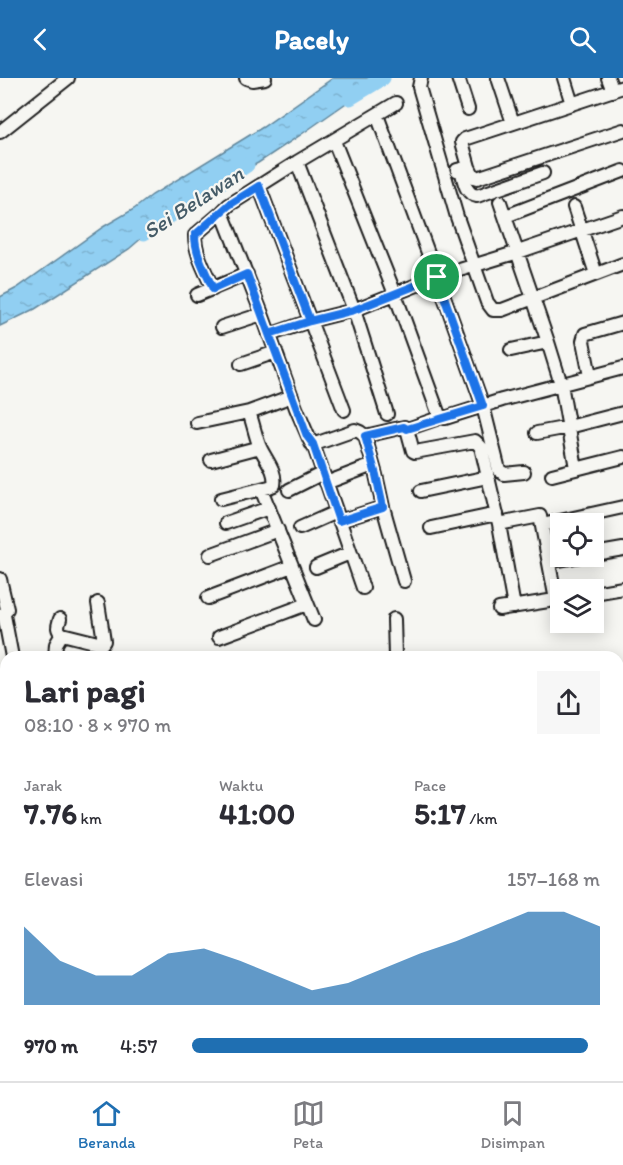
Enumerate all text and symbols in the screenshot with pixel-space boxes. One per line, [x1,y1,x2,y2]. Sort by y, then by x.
icon: back [24,23,57,56]
text: Pacely [274,23,349,56]
icon: search [566,23,599,56]
water label: Sei Belawan [138,160,249,245]
pin [411,251,462,302]
icon: arrive [420,260,453,293]
map controls [550,513,604,633]
button: locate [550,513,604,567]
button: layers [550,579,604,633]
text: Lari pagi [24,671,146,710]
button: share [537,671,600,734]
text: 08:10 · 8 × 970 m [24,713,171,737]
text: Jarak [24,776,62,795]
text: Waktu [219,776,263,795]
text: Pace [414,776,446,795]
text: 7.76 [24,795,77,832]
text: 41:00 [219,795,295,832]
text: 5:17 [414,795,466,832]
text: km [77,809,102,828]
text: /km [466,809,497,828]
text: Elevasi [24,867,83,891]
text: 157–168 m [507,867,600,891]
text: 970 m [24,1034,78,1058]
text: 4:57 [120,1034,157,1058]
tab: Beranda [78,1097,136,1152]
tab: Peta [292,1097,325,1152]
tab: Disimpan [480,1097,545,1152]

